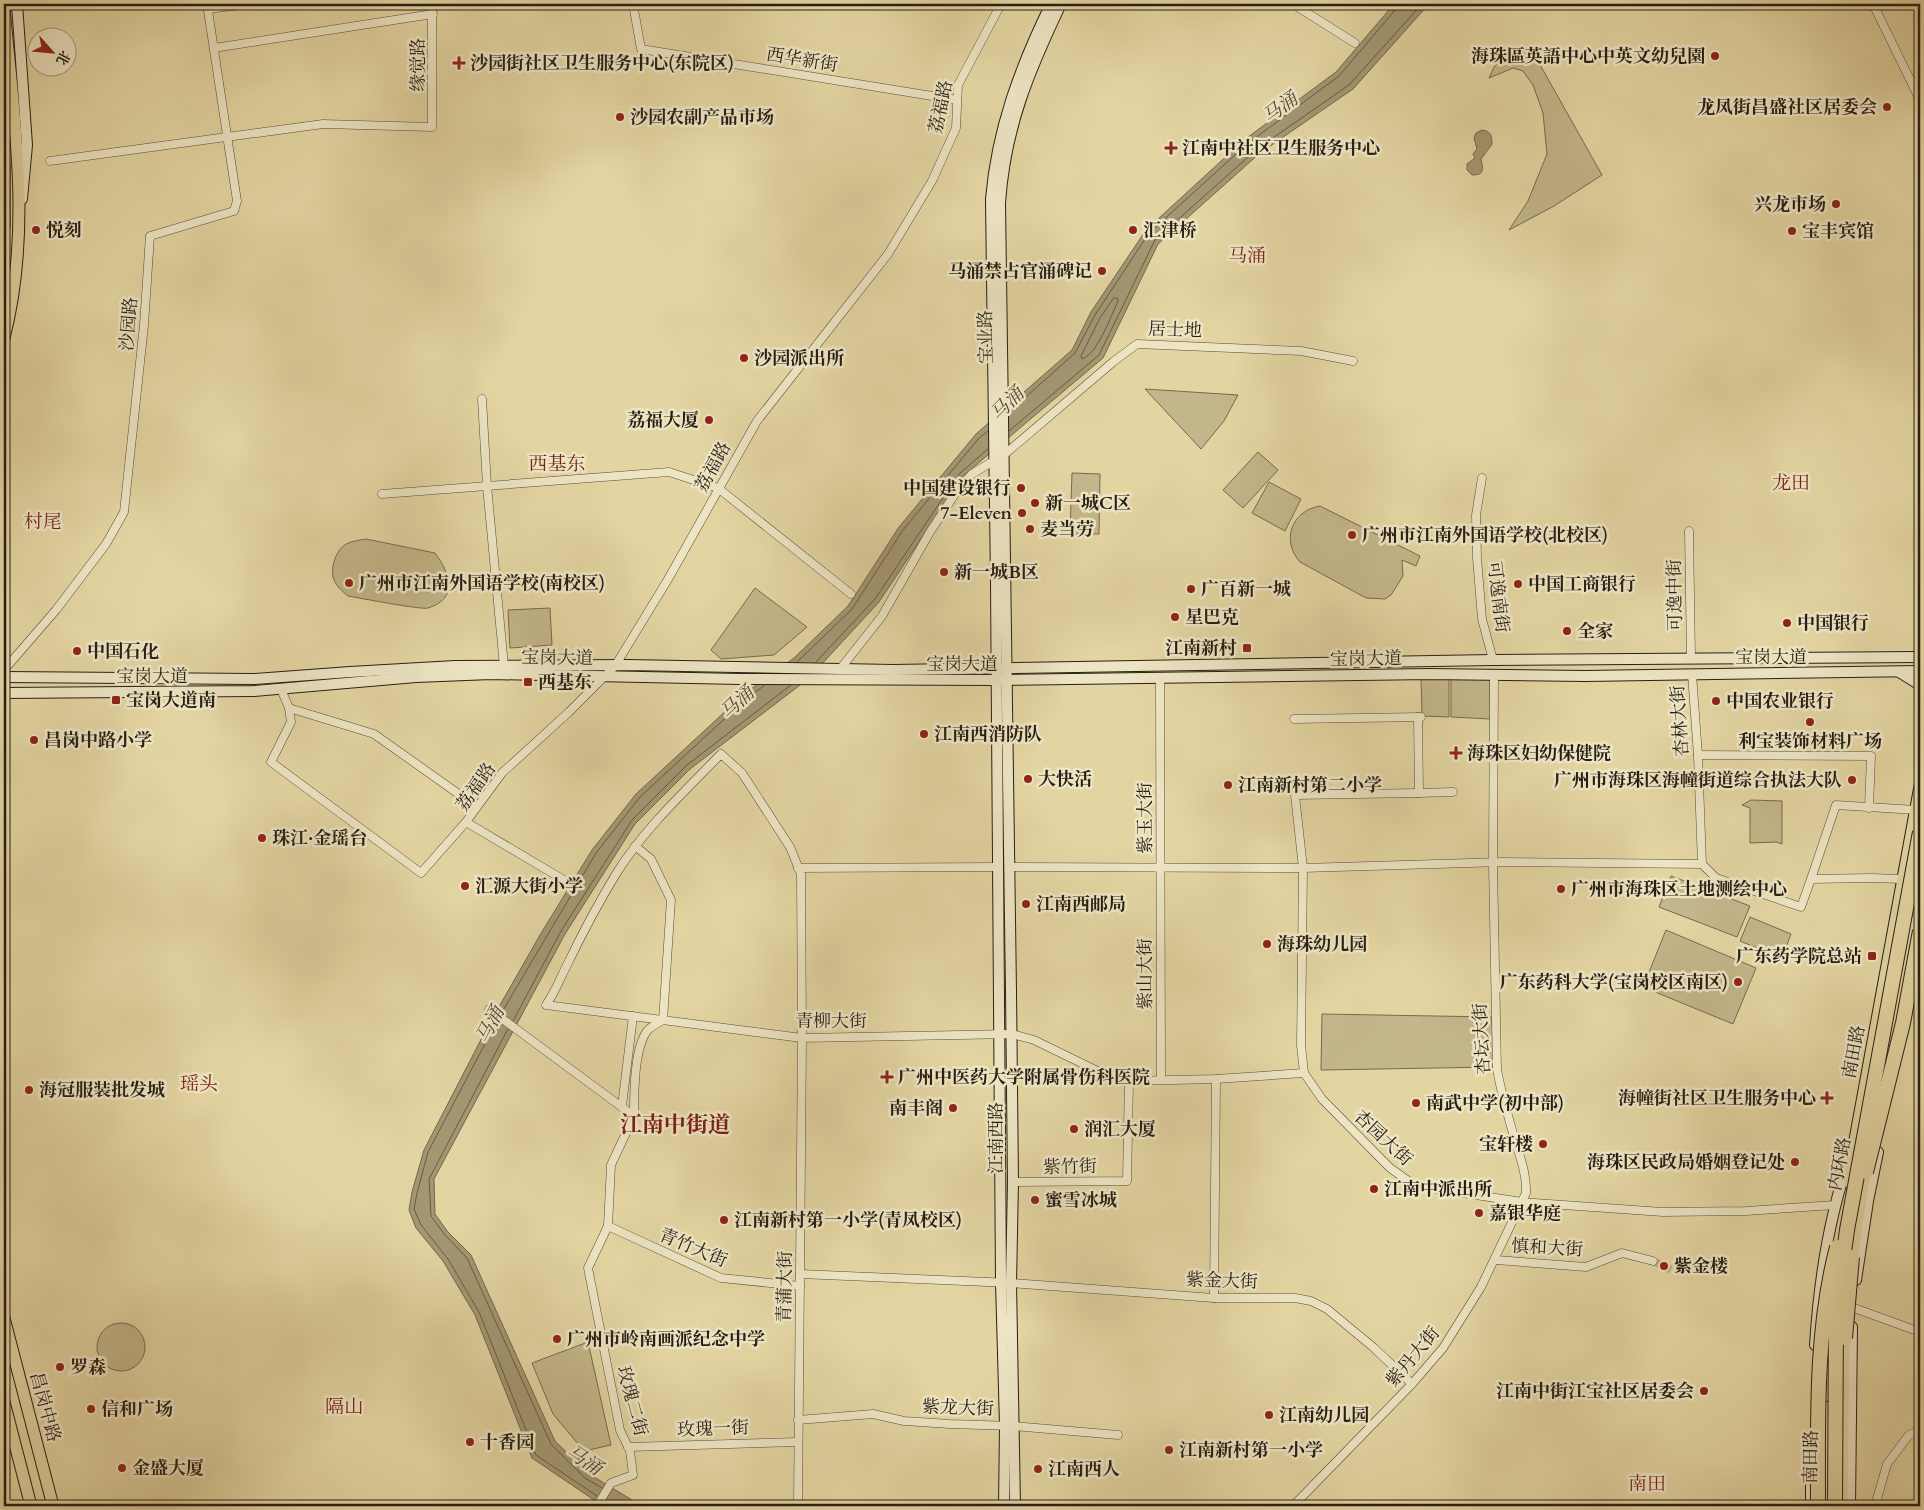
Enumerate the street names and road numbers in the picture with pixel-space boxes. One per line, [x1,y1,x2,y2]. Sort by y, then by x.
street label: 缘觉路 [406,38,431,92]
street label: 西华新街 [764,42,840,78]
street label: 荔福路 [923,78,959,136]
street label: 沙园路 [114,296,144,352]
street label: 宝业路 [973,310,999,364]
street label: 居士地 [1148,317,1202,343]
street label: 荔福路 [689,437,737,497]
street label: 可逸中街 [1662,559,1688,631]
street label: 可逸南街 [1481,560,1515,634]
street label: 宝岗大道 [521,645,593,671]
street label: 宝岗大道 [1735,645,1807,670]
street label: 宝岗大道 [1330,646,1402,672]
street label: 宝岗大道 [926,652,998,677]
street label: 宝岗大道 [116,664,188,689]
street label: 杏林大街 [1665,684,1695,758]
street label: 荔福路 [450,758,502,816]
street label: 紫玉大街 [1133,782,1158,854]
street label: 紫山大街 [1133,938,1158,1010]
street label: 杏坛大街 [1468,1002,1496,1076]
street label: 青柳大街 [795,1009,867,1034]
street label: 南田路 [1837,1023,1871,1081]
street label: 江南西路 [984,1102,1009,1174]
street label: 杏园大街 [1348,1104,1418,1172]
street label: 内环路 [1823,1135,1857,1193]
street label: 紫竹街 [1043,1154,1097,1180]
street label: 青竹大街 [655,1222,731,1274]
street label: 慎和大街 [1510,1234,1584,1262]
street label: 青蒲大街 [772,1251,798,1323]
street label: 紫金大街 [1186,1267,1258,1295]
street label: 紫丹大街 [1380,1321,1446,1393]
street label: 玫瑰二街 [611,1363,653,1439]
street label: 昌岗中路 [24,1369,66,1445]
street label: 紫龙大街 [922,1394,994,1422]
street label: 玫瑰一街 [677,1415,749,1443]
street label: 南田路 [1798,1430,1824,1484]

